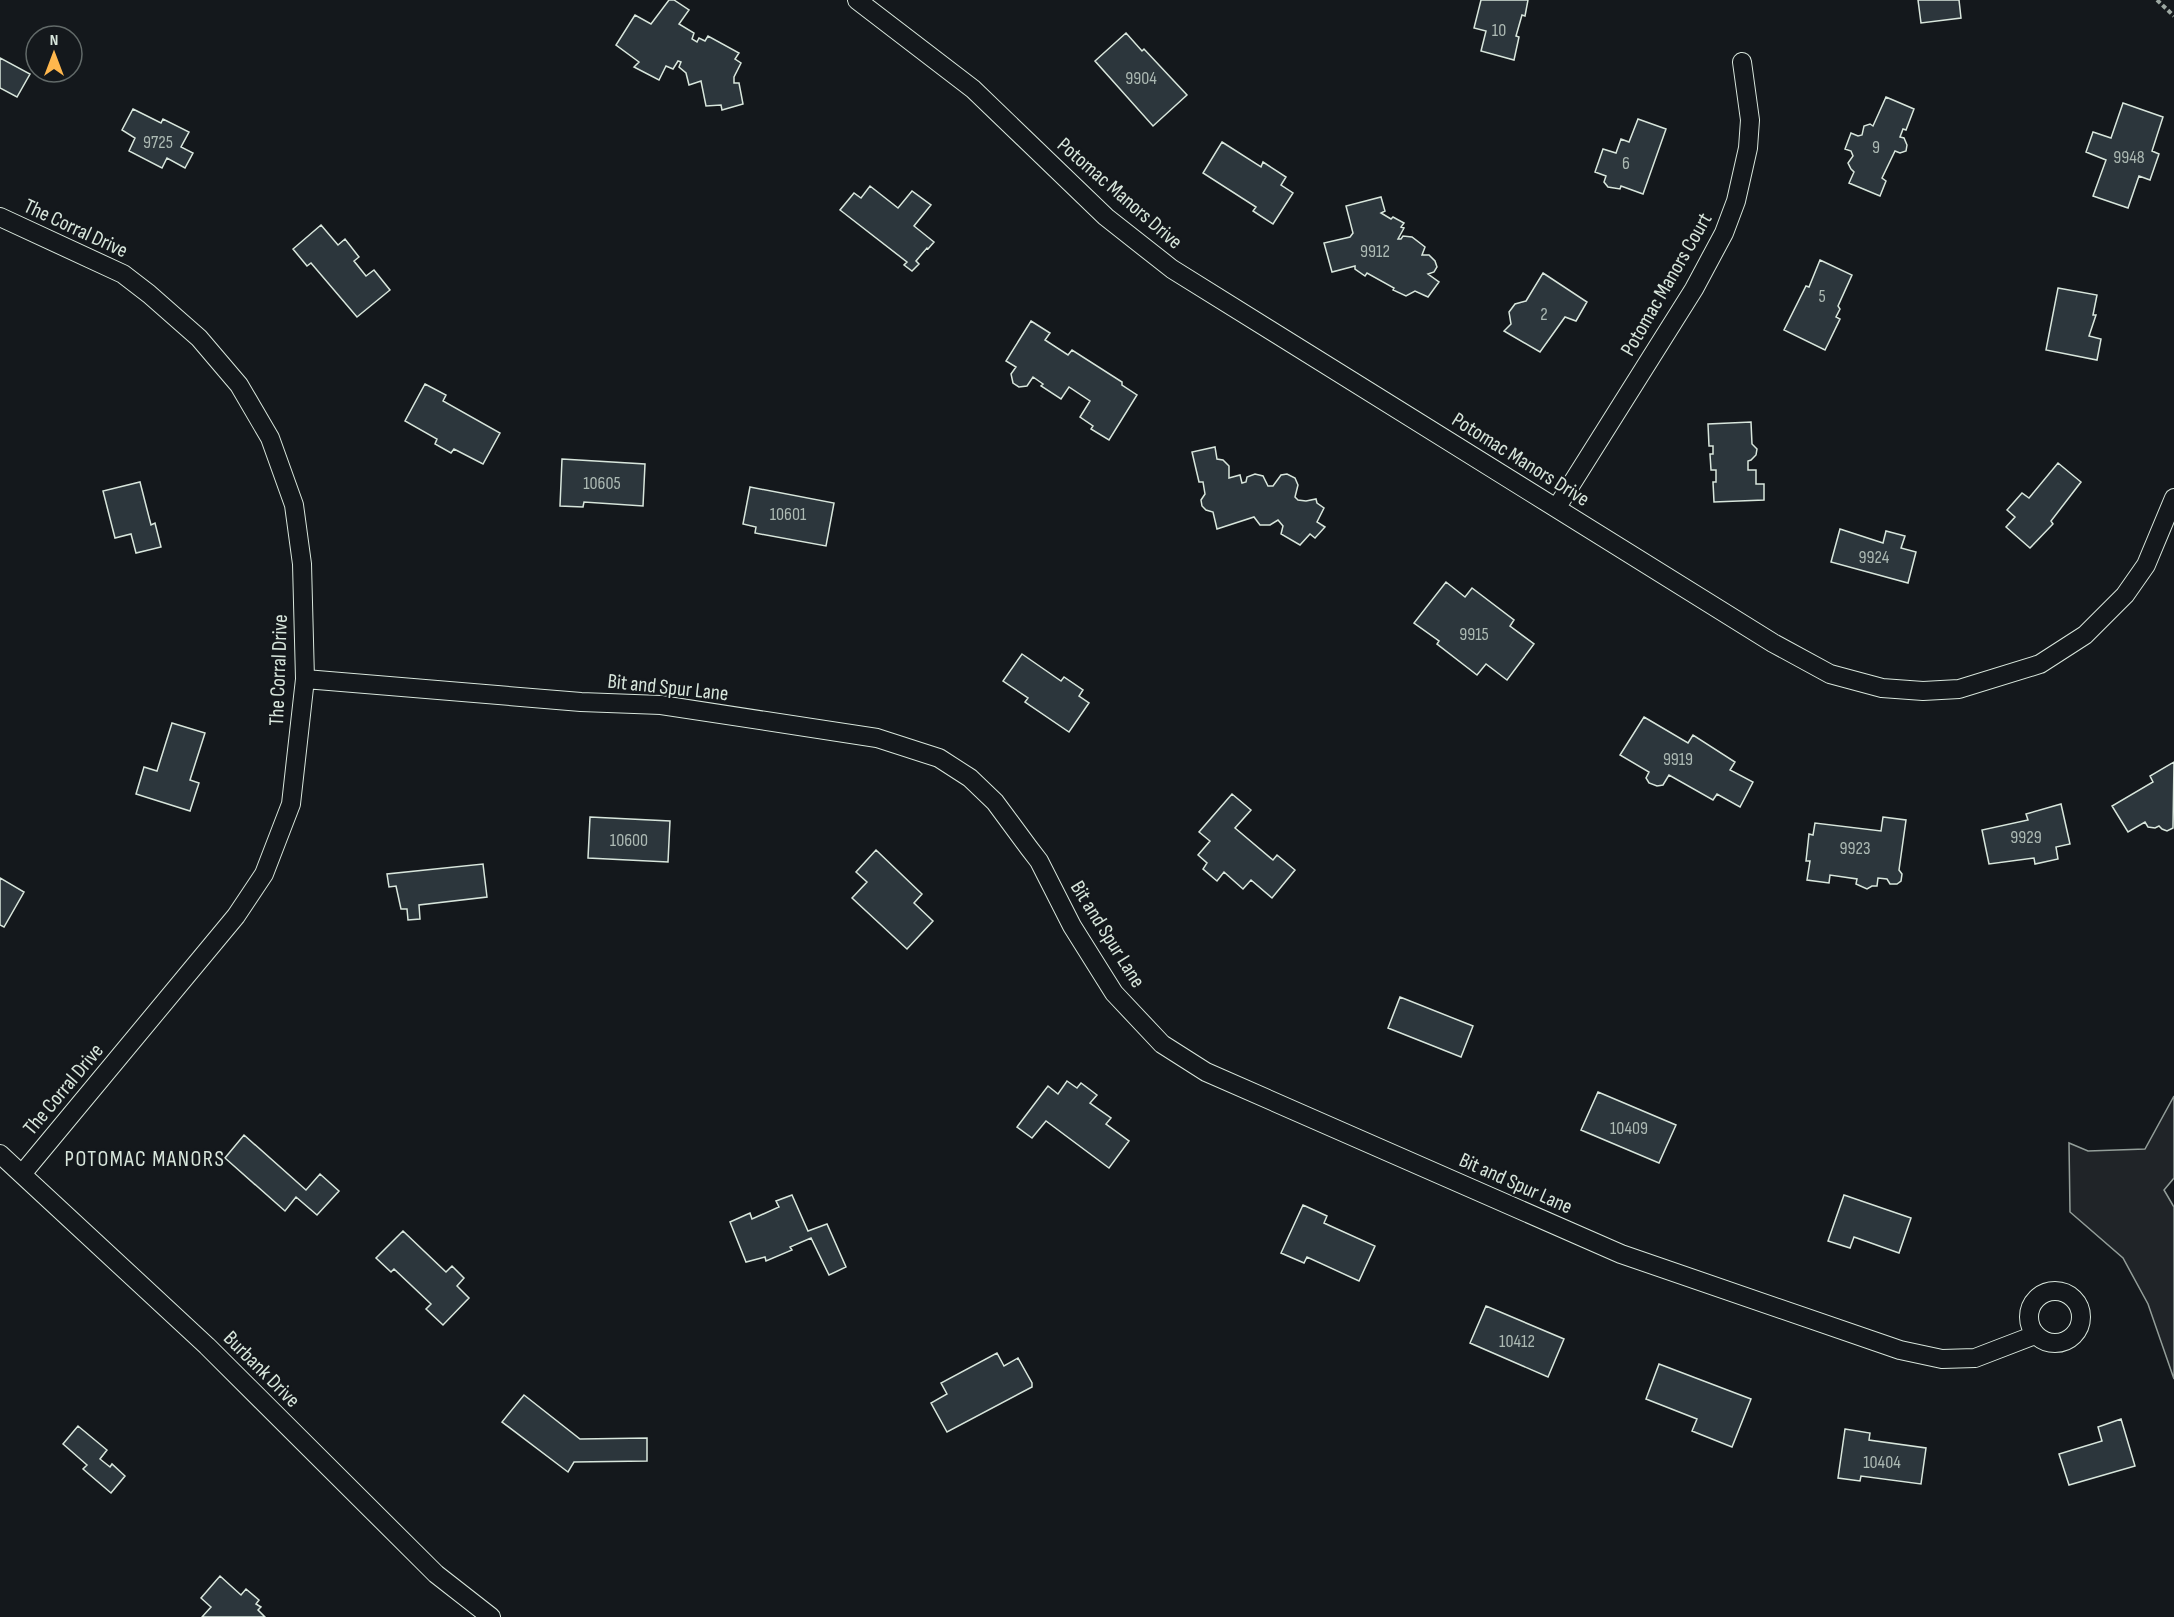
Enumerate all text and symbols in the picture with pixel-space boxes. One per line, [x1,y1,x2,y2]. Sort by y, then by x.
house number: 10 [1492,20,1506,41]
north arrow [24,24,84,84]
text: N [50,31,58,50]
house number: 9904 [1125,68,1157,89]
house number: 9725 [143,132,173,153]
street label: Potomac Manors Drive [1052,132,1187,254]
house number: 9 [1872,137,1880,158]
house number: 9948 [2113,147,2145,168]
house number: 6 [1622,153,1630,174]
street label: The Corral Drive [20,194,132,263]
street label: Potomac Manors Court [1615,208,1717,360]
house number: 9912 [1360,241,1390,262]
house number: 5 [1818,286,1826,307]
house number: 2 [1540,304,1548,325]
street label: Potomac Manors Drive [1447,407,1594,512]
house number: 10605 [583,473,621,494]
house number: 10601 [770,504,807,525]
house number: 9924 [1859,547,1890,568]
street label: The Corral Drive [264,614,293,726]
house number: 9915 [1459,624,1489,645]
street label: Bit and Spur Lane [606,669,730,706]
house number: 9919 [1663,749,1693,770]
house number: 9929 [2010,827,2042,848]
house number: 10600 [610,830,648,851]
house number: 9923 [1840,838,1870,859]
street label: Bit and Spur Lane [1065,876,1150,992]
street label: The Corral Drive [18,1039,109,1140]
house number: 10409 [1610,1118,1648,1139]
district label: POTOMAC MANORS [65,1146,225,1173]
street label: Bit and Spur Lane [1455,1147,1576,1220]
street label: Burbank Drive [218,1326,305,1413]
house number: 10412 [1499,1331,1535,1352]
house number: 10404 [1863,1452,1901,1473]

